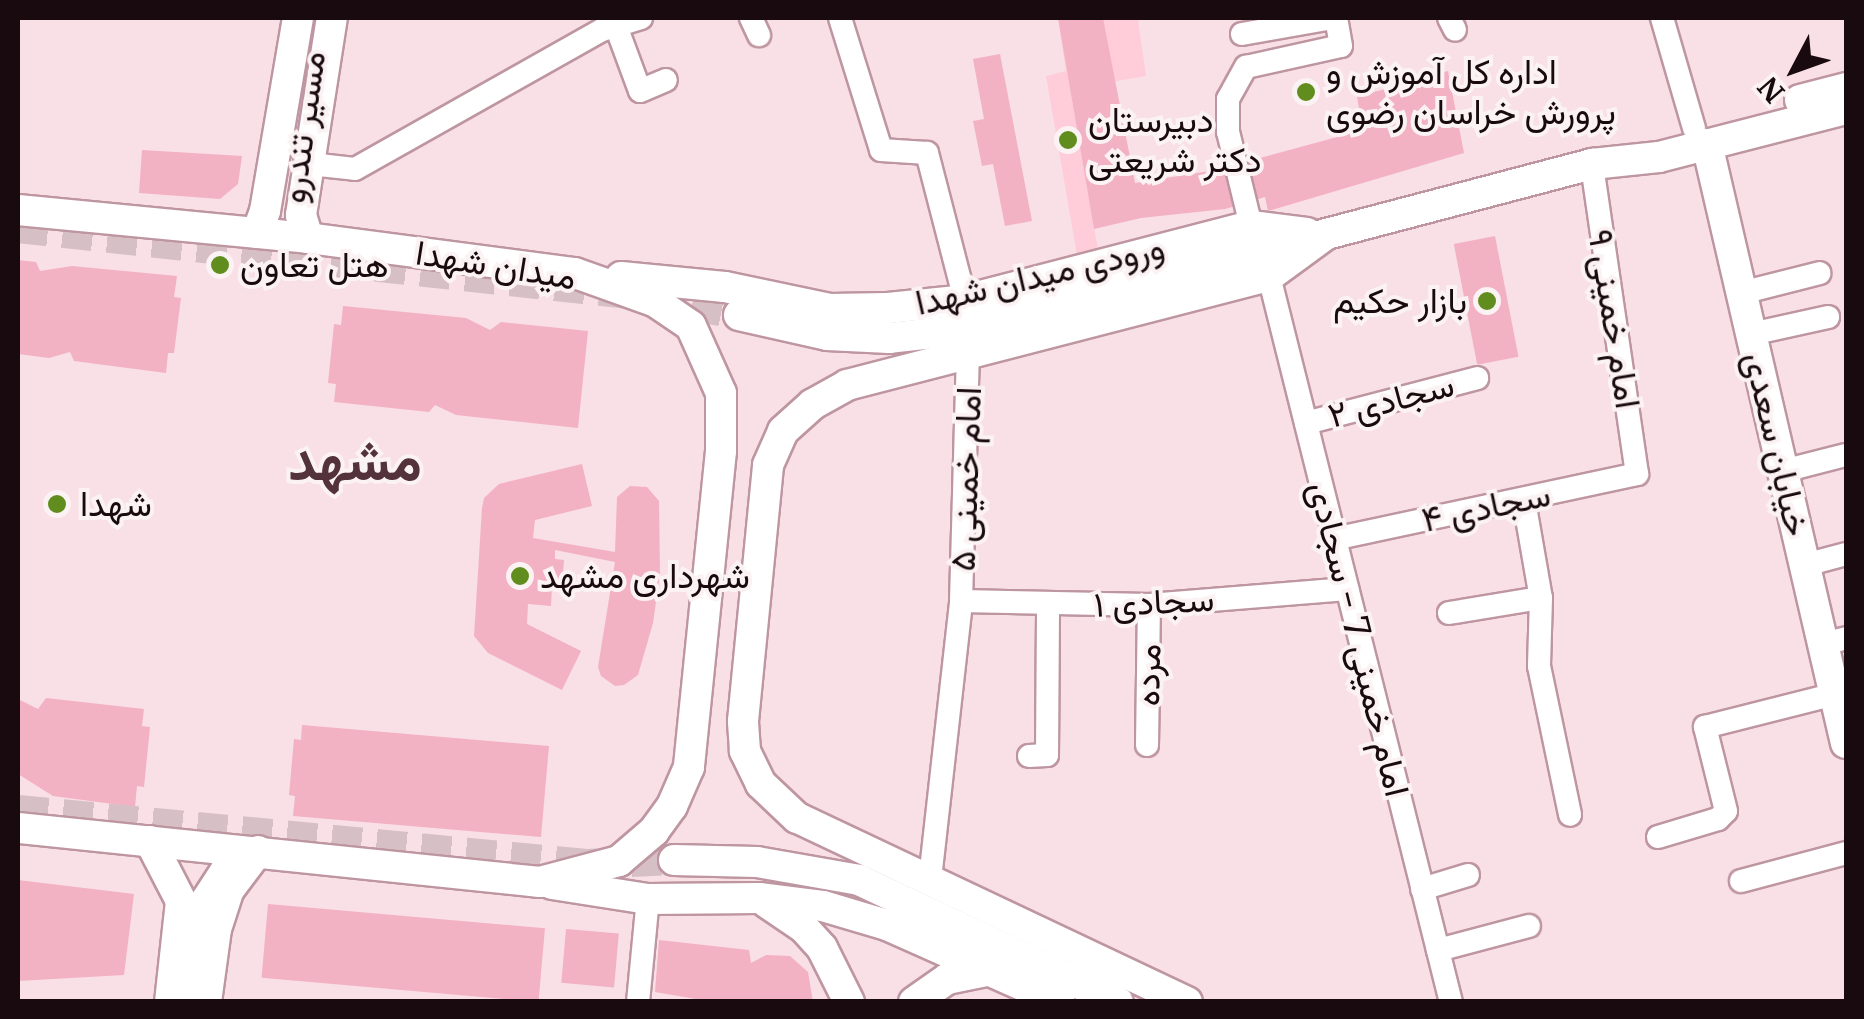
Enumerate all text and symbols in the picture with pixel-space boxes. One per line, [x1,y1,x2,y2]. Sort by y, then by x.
north arrow [1744,20,1844,120]
street label: مسیر تندرو [272,48,334,206]
place label: اداره کل آموزش و پرورش خراسان رضوی [1326,51,1616,133]
text: N [1751,70,1792,110]
marker: اداره کل آموزش و پرورش خراسان رضوی [1295,81,1317,103]
place label: دبیرستان دکتر شریعتی [1088,99,1262,181]
marker: دبیرستان دکتر شریعتی [1057,129,1079,151]
street label: ورودی میدان شهدا [911,226,1169,324]
street label: امام خمینی ۹ [1579,226,1649,412]
street label: میدان شهدا [413,232,579,298]
place label: هتل تعاون [240,244,389,286]
marker: هتل تعاون [209,254,231,276]
place label: بازار حکیم [1333,280,1467,322]
marker: بازار حکیم [1476,290,1498,312]
street label: خیابان سعدی [1735,348,1819,540]
street label: سجادی ۲ [1323,363,1459,437]
street label: امام خمینی ۵ [942,386,990,572]
district label: مشهد [288,428,422,494]
street label: سجادی ۴ [1418,473,1554,541]
street label: امام خمینی 7 - سجادی [1300,477,1418,801]
place label: شهدا [80,483,152,525]
marker: شهدا [44,491,70,517]
place label: شهرداری مشهد [540,555,750,597]
marker: شهرداری مشهد [509,565,531,587]
street label: سجادی ۱ [1093,578,1215,626]
street label: مرده [1126,643,1170,707]

